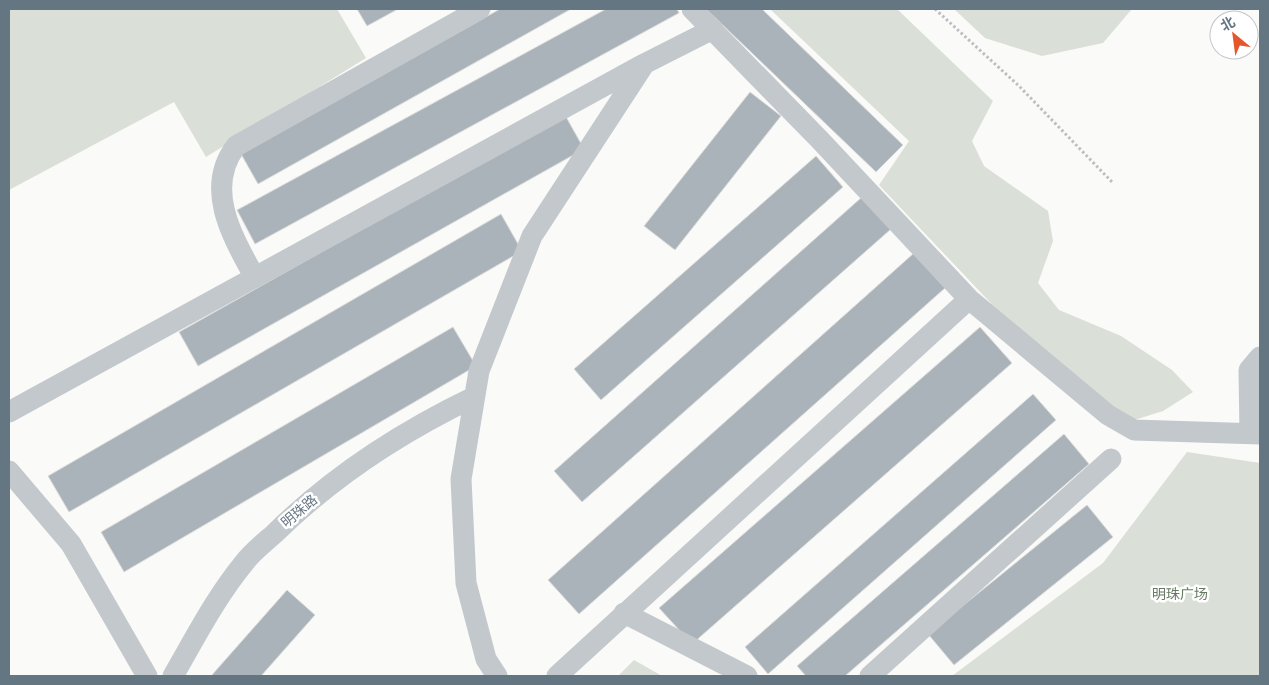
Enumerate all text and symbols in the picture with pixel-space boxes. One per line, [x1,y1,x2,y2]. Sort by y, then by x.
north arrow [1209,10,1259,60]
text: 北 [1218,13,1238,34]
street label: 明珠路 [278,491,320,531]
park label: 明珠广场 [1152,586,1208,602]

